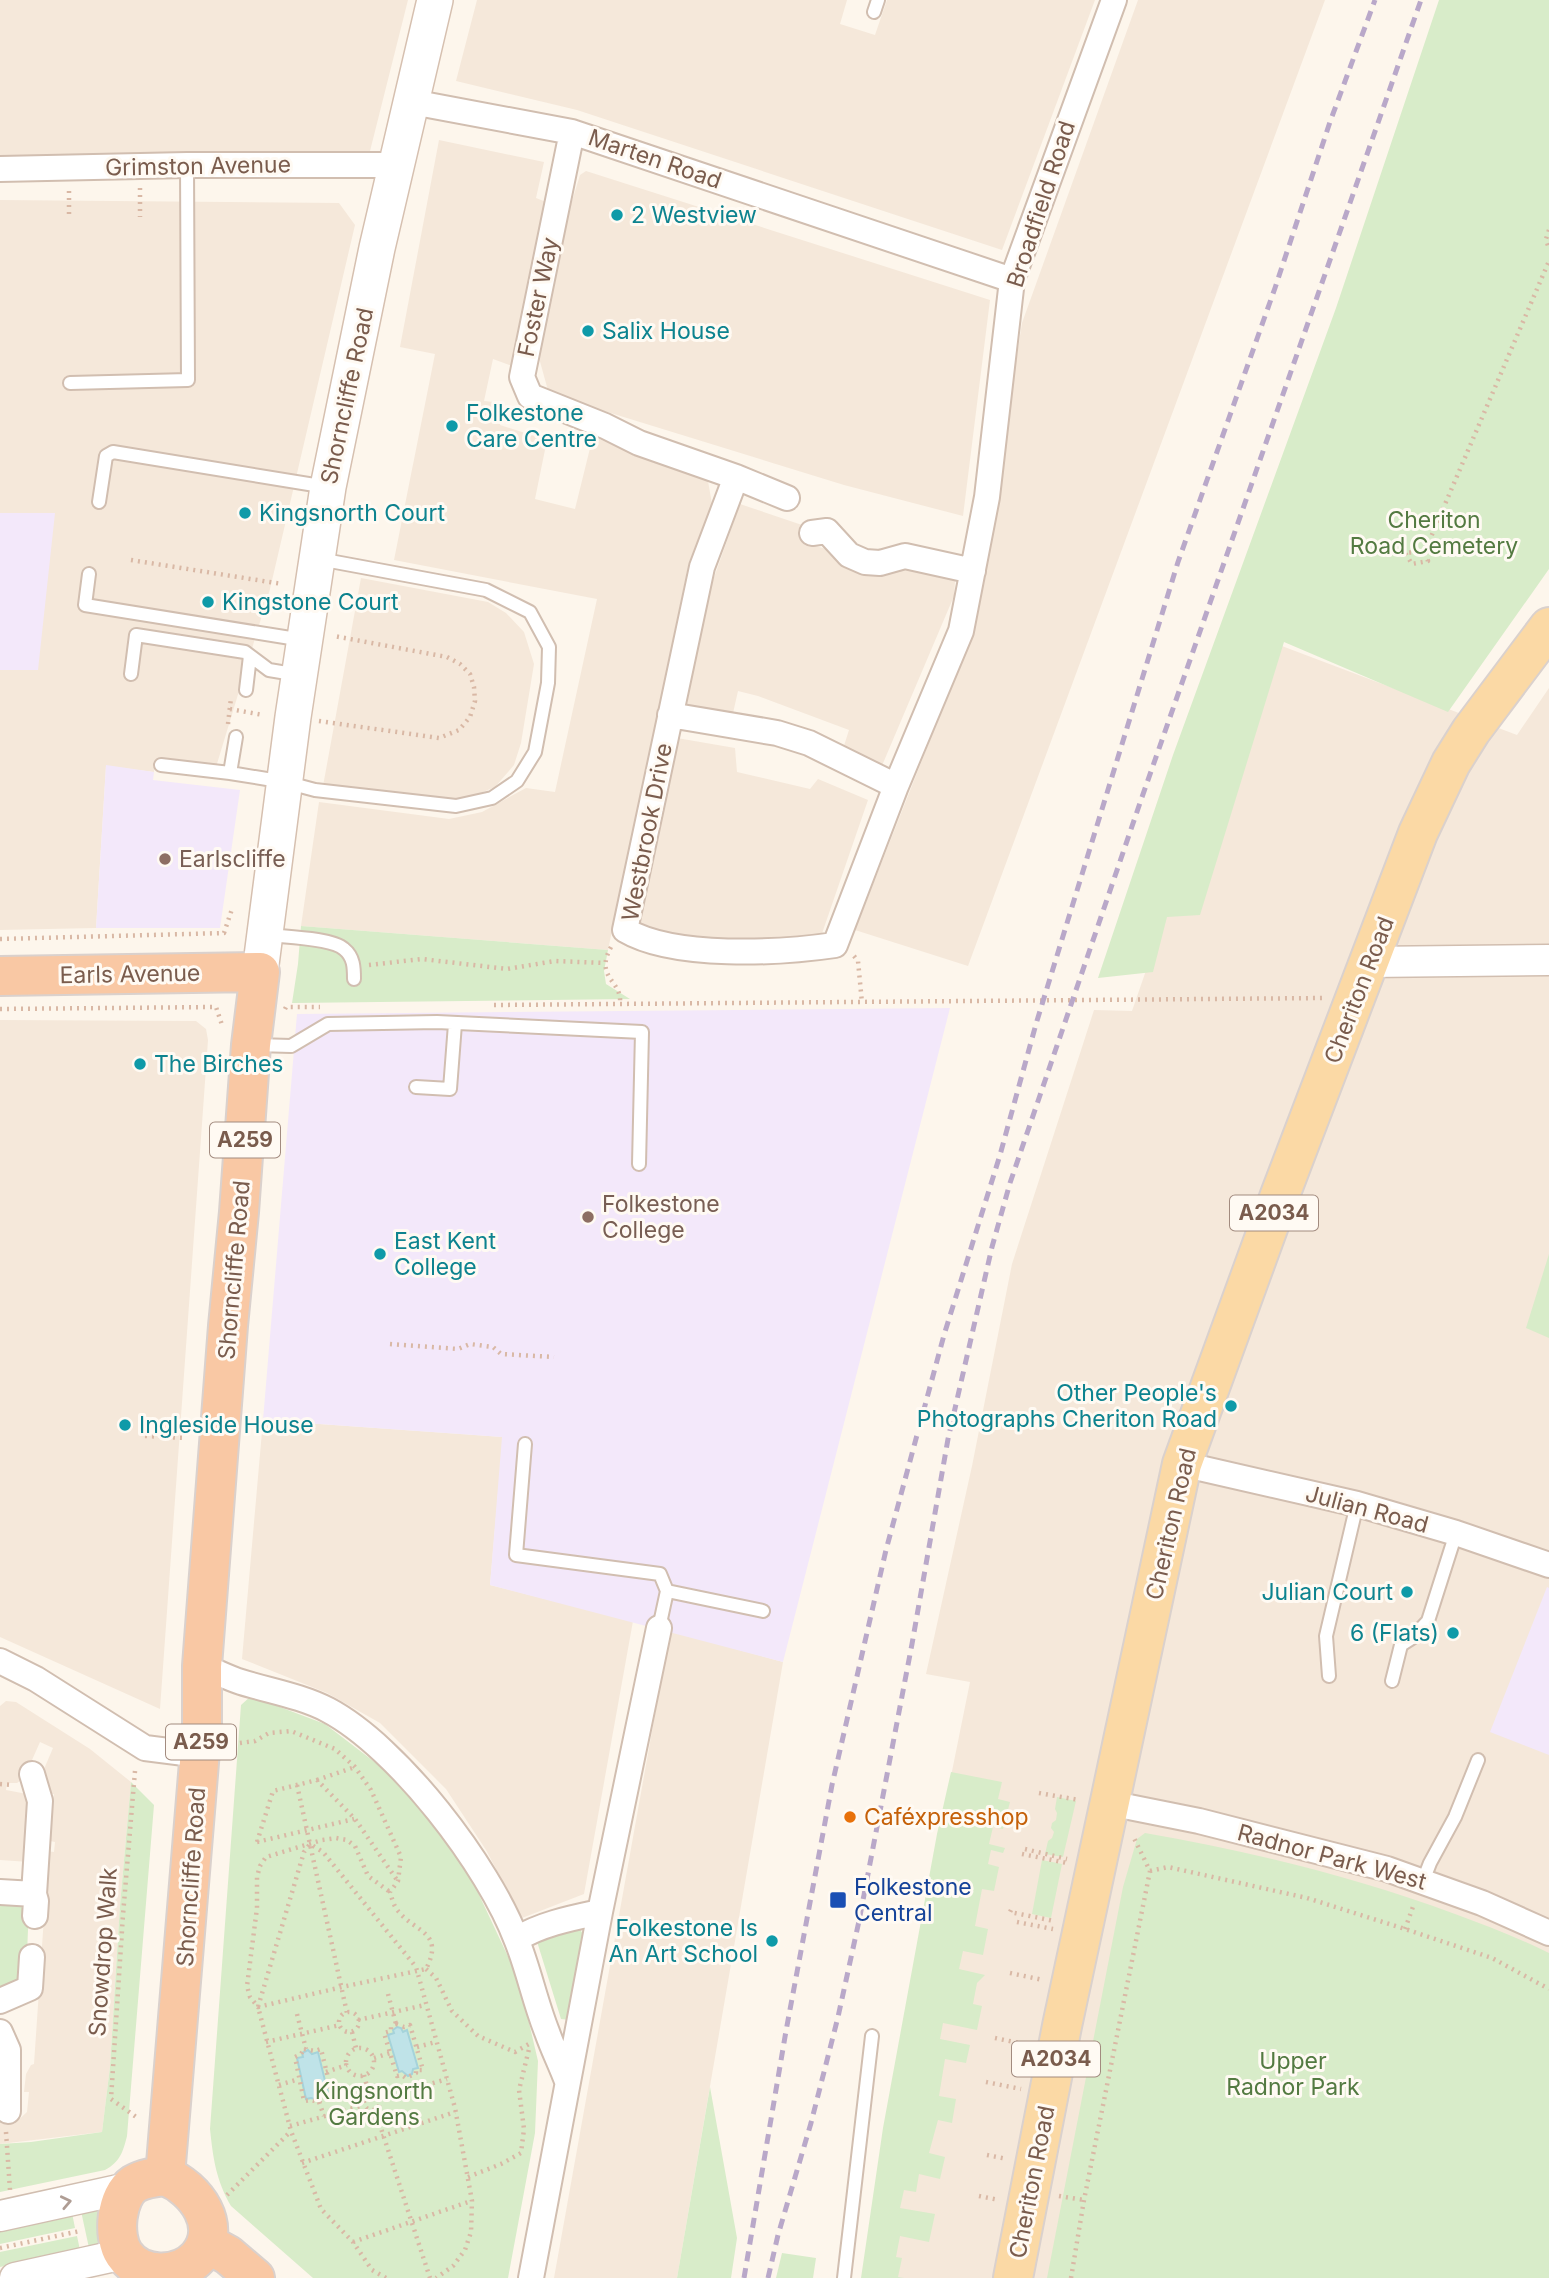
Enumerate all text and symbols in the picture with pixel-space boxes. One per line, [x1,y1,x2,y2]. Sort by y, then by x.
street label: Broadfield Road [1001,117,1081,291]
street label: Marten Road [585,123,725,195]
street label: Grimston Avenue [105,150,291,182]
place label: 2 Westview [631,201,757,229]
marker: 2 Westview [609,207,625,223]
street label: Foster Way [512,235,564,359]
street label: Shorncliffe Road [315,305,379,487]
place label: Salix House [602,317,730,345]
marker: Salix House [580,323,596,339]
place label: Folkestone Care Centre [466,399,597,453]
marker: Folkestone Care Centre [444,418,460,434]
place label: Kingsnorth Court [259,499,445,527]
marker: Kingsnorth Court [237,505,253,521]
park label: Cheriton Road Cemetery [1350,506,1518,560]
place label: Kingstone Court [222,588,399,616]
marker: Kingstone Court [200,594,216,610]
street label: Westbrook Drive [616,741,678,923]
place label: Earlscliffe [179,845,286,873]
marker: Earlscliffe [157,851,173,867]
street label: Cheriton Road [1318,913,1400,1067]
street label: Earls Avenue [59,959,201,989]
place label: The Birches [154,1050,284,1078]
marker: The Birches [132,1056,148,1072]
road number: A259 [210,1122,280,1158]
street label: Shorncliffe Road [212,1179,256,1361]
place label: Folkestone College [602,1190,720,1244]
road number: A2034 [1230,1196,1318,1230]
marker: Folkestone College [580,1209,596,1225]
place label: East Kent College [394,1227,496,1281]
marker: East Kent College [372,1246,388,1262]
place label: Other People's Photographs Cheriton Road [917,1379,1217,1433]
marker: Other People's Photographs Cheriton Road [1223,1398,1239,1414]
place label: Ingleside House [139,1411,314,1439]
marker: Ingleside House [117,1417,133,1433]
street label: Cheriton Road [1140,1445,1202,1603]
street label: Julian Road [1302,1479,1432,1539]
place label: Julian Court [1261,1578,1393,1606]
marker: Julian Court [1399,1584,1415,1600]
place label: 6 (Flats) [1350,1619,1439,1647]
marker: 6 (Flats) [1445,1625,1461,1641]
road number: A259 [166,1724,236,1760]
street label: Shorncliffe Road [171,1786,211,1968]
place label: Caféxpresshop [864,1803,1029,1831]
marker: Caféxpresshop [842,1809,858,1825]
street label: Radnor Park West [1234,1818,1430,1896]
street label: Snowdrop Walk [83,1866,123,2037]
place label: Folkestone Central [854,1873,972,1927]
marker: Folkestone Central [828,1890,848,1910]
place label: Folkestone Is An Art School [609,1914,758,1968]
marker: Folkestone Is An Art School [764,1933,780,1949]
road number: A2034 [1012,2042,1100,2076]
park label: Upper Radnor Park [1226,2047,1360,2101]
park label: Kingsnorth Gardens [315,2077,433,2131]
street label: Cheriton Road [1003,2103,1061,2261]
one-way arrow [60,2196,72,2210]

